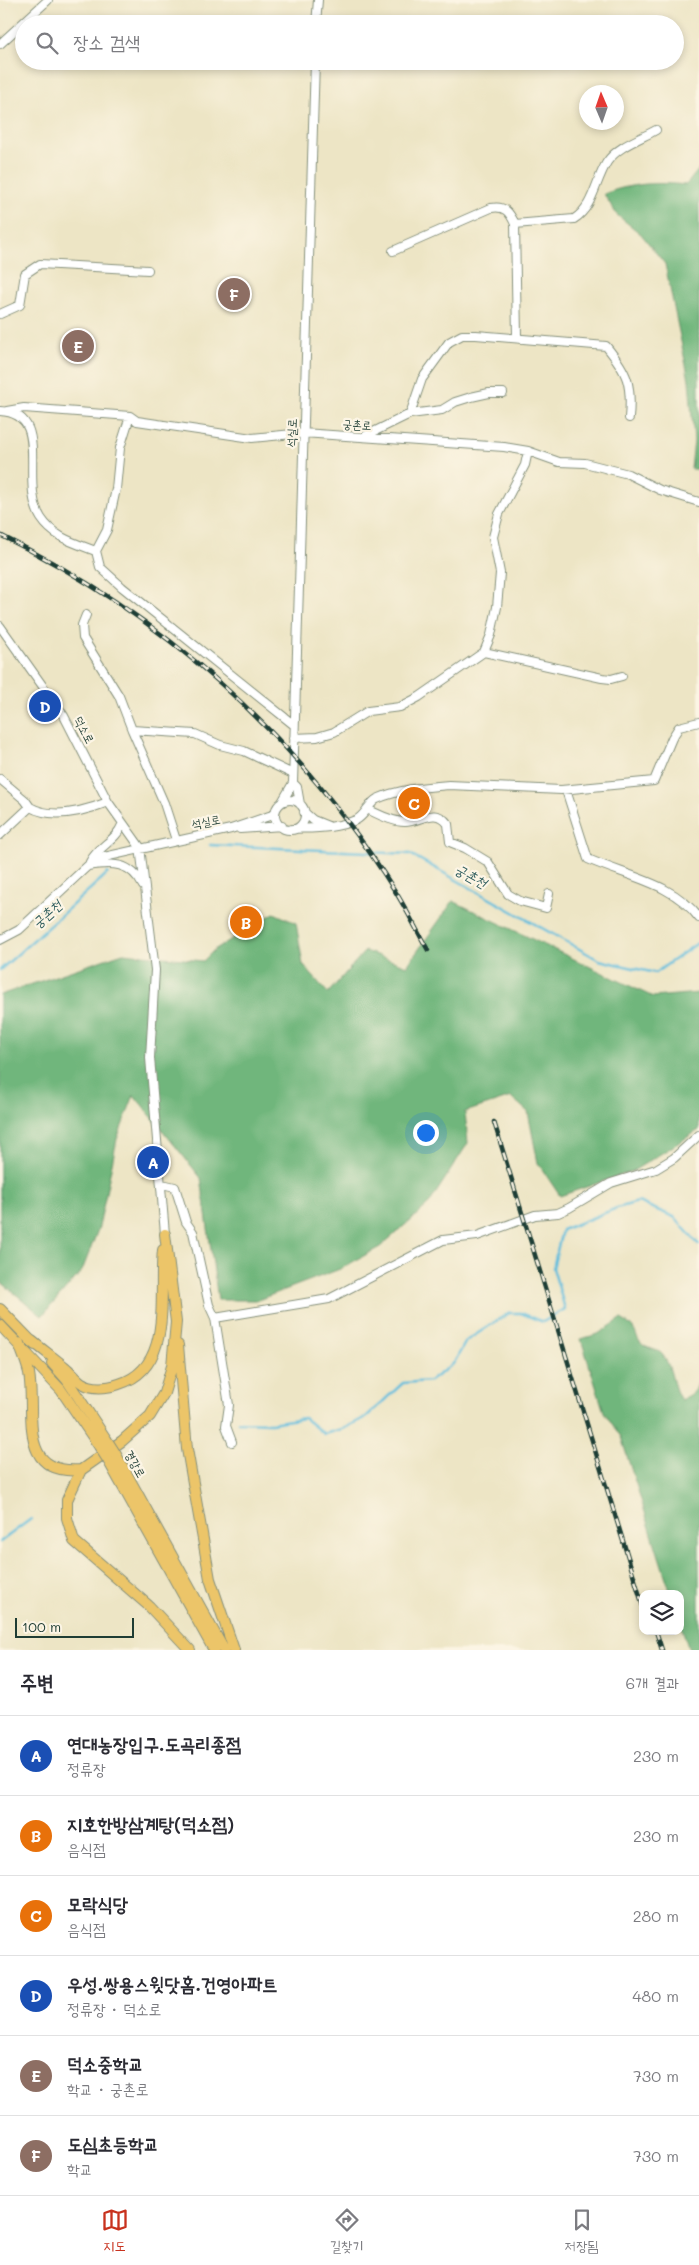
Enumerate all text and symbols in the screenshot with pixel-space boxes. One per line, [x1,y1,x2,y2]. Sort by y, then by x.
search box [15,15,684,70]
icon: search [33,29,61,57]
text: 장소 검색 [73,29,140,54]
north arrow [579,85,624,130]
pin: F [218,275,250,313]
pin: E [62,327,94,365]
street label: 궁촌로 [342,415,372,433]
street label: 석실로 [282,418,300,448]
pin: D [29,687,61,725]
street label: 덕소로 [71,713,99,746]
pin: C [398,784,430,822]
street label: 석실로 [190,810,222,832]
water label: 궁촌천 [452,859,492,893]
water label: 궁촌천 [28,894,67,932]
pin: B [230,903,262,941]
your location [413,1120,439,1146]
pin: A [137,1143,169,1181]
street label: 경강로 [122,1447,150,1480]
map controls [639,1590,684,1635]
button: layers [639,1590,684,1635]
scale bar [15,1615,134,1638]
text: 100 m [22,1617,61,1636]
text: 주변 [20,1668,54,1695]
text: 6개 결과 [626,1672,679,1693]
text: 연대농장입구.도곡리종점 [67,1731,241,1756]
text: A [30,1745,42,1766]
text: 230 m [633,1745,679,1766]
text: 정류장 [67,1758,106,1779]
text: 지호한방삼계탕(덕소점) [67,1811,234,1836]
text: B [31,1825,41,1846]
text: 230 m [633,1825,679,1846]
text: 음식점 [67,1838,106,1859]
text: 모락식당 [67,1891,128,1916]
text: C [30,1905,42,1926]
text: 280 m [633,1905,679,1926]
text: 음식점 [67,1918,106,1939]
text: 우성.쌍용스윗닷홈.건영아파트 [67,1971,277,1996]
text: D [30,1985,42,2006]
text: 480 m [632,1985,679,2006]
text: 정류장 · 덕소로 [67,1998,161,2019]
text: 덕소중학교 [67,2051,143,2076]
text: E [31,2065,41,2086]
text: 730 m [633,2065,679,2086]
text: 학교 · 궁촌로 [67,2078,149,2099]
text: 도심초등학교 [67,2131,159,2156]
text: F [31,2145,41,2166]
text: 730 m [633,2145,679,2166]
text: 학교 [67,2158,93,2179]
tab: 지도 [101,2206,129,2256]
tab: 길찾기 [330,2206,363,2256]
tab: 저장됨 [565,2206,598,2256]

